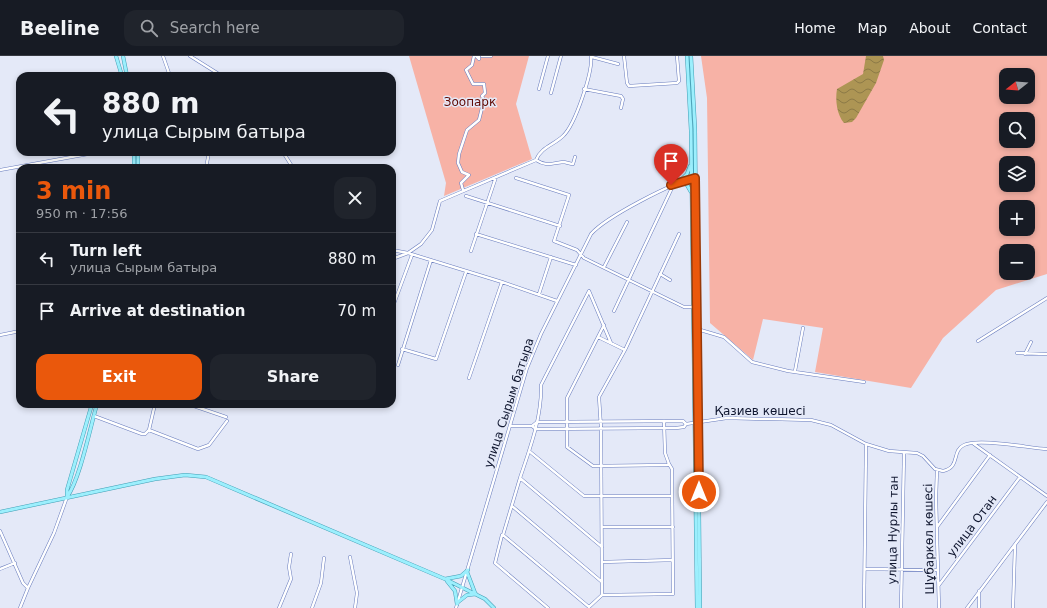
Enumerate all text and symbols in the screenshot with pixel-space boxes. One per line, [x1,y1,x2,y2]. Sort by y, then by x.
search box [124,10,404,46]
text: Beeline [20,17,100,39]
icon: search [138,17,160,39]
text: Search here [170,19,260,37]
text: Home [794,20,836,36]
text: Map [858,20,887,36]
text: About [909,20,951,36]
text: Contact [973,20,1027,36]
north arrow [999,68,1035,104]
map controls [999,68,1035,280]
text: 880 m [102,87,199,120]
icon: left [36,88,88,140]
park label: Зоопарк [444,95,496,109]
button: search [999,112,1035,148]
text: улица Сырым батыра [102,121,306,142]
pin [654,144,688,185]
icon: arrive [660,150,682,172]
button: layers [999,156,1035,192]
text: 3 min [36,177,111,205]
button: close [334,177,376,219]
button: + [999,200,1035,236]
text: 950 m · 17:56 [36,206,127,221]
text: Turn left [70,242,142,260]
button: − [999,244,1035,280]
icon: left [36,248,58,270]
text: 880 m [328,250,376,268]
text: улица Сырым батыра [70,260,217,275]
icon: arrive [36,300,58,322]
text: Arrive at destination [70,302,245,320]
text: 70 m [338,302,376,320]
street label: улица Сырым батыра [481,336,537,470]
button: Exit [36,354,202,400]
button: Share [210,354,376,400]
street label: Қазиев көшесі [714,404,806,418]
position arrow [678,471,720,513]
street label: улица Нурлы тан [885,475,901,585]
street label: Шұбаркөл көшесі [921,483,937,595]
street label: улица Отан [944,492,1000,560]

